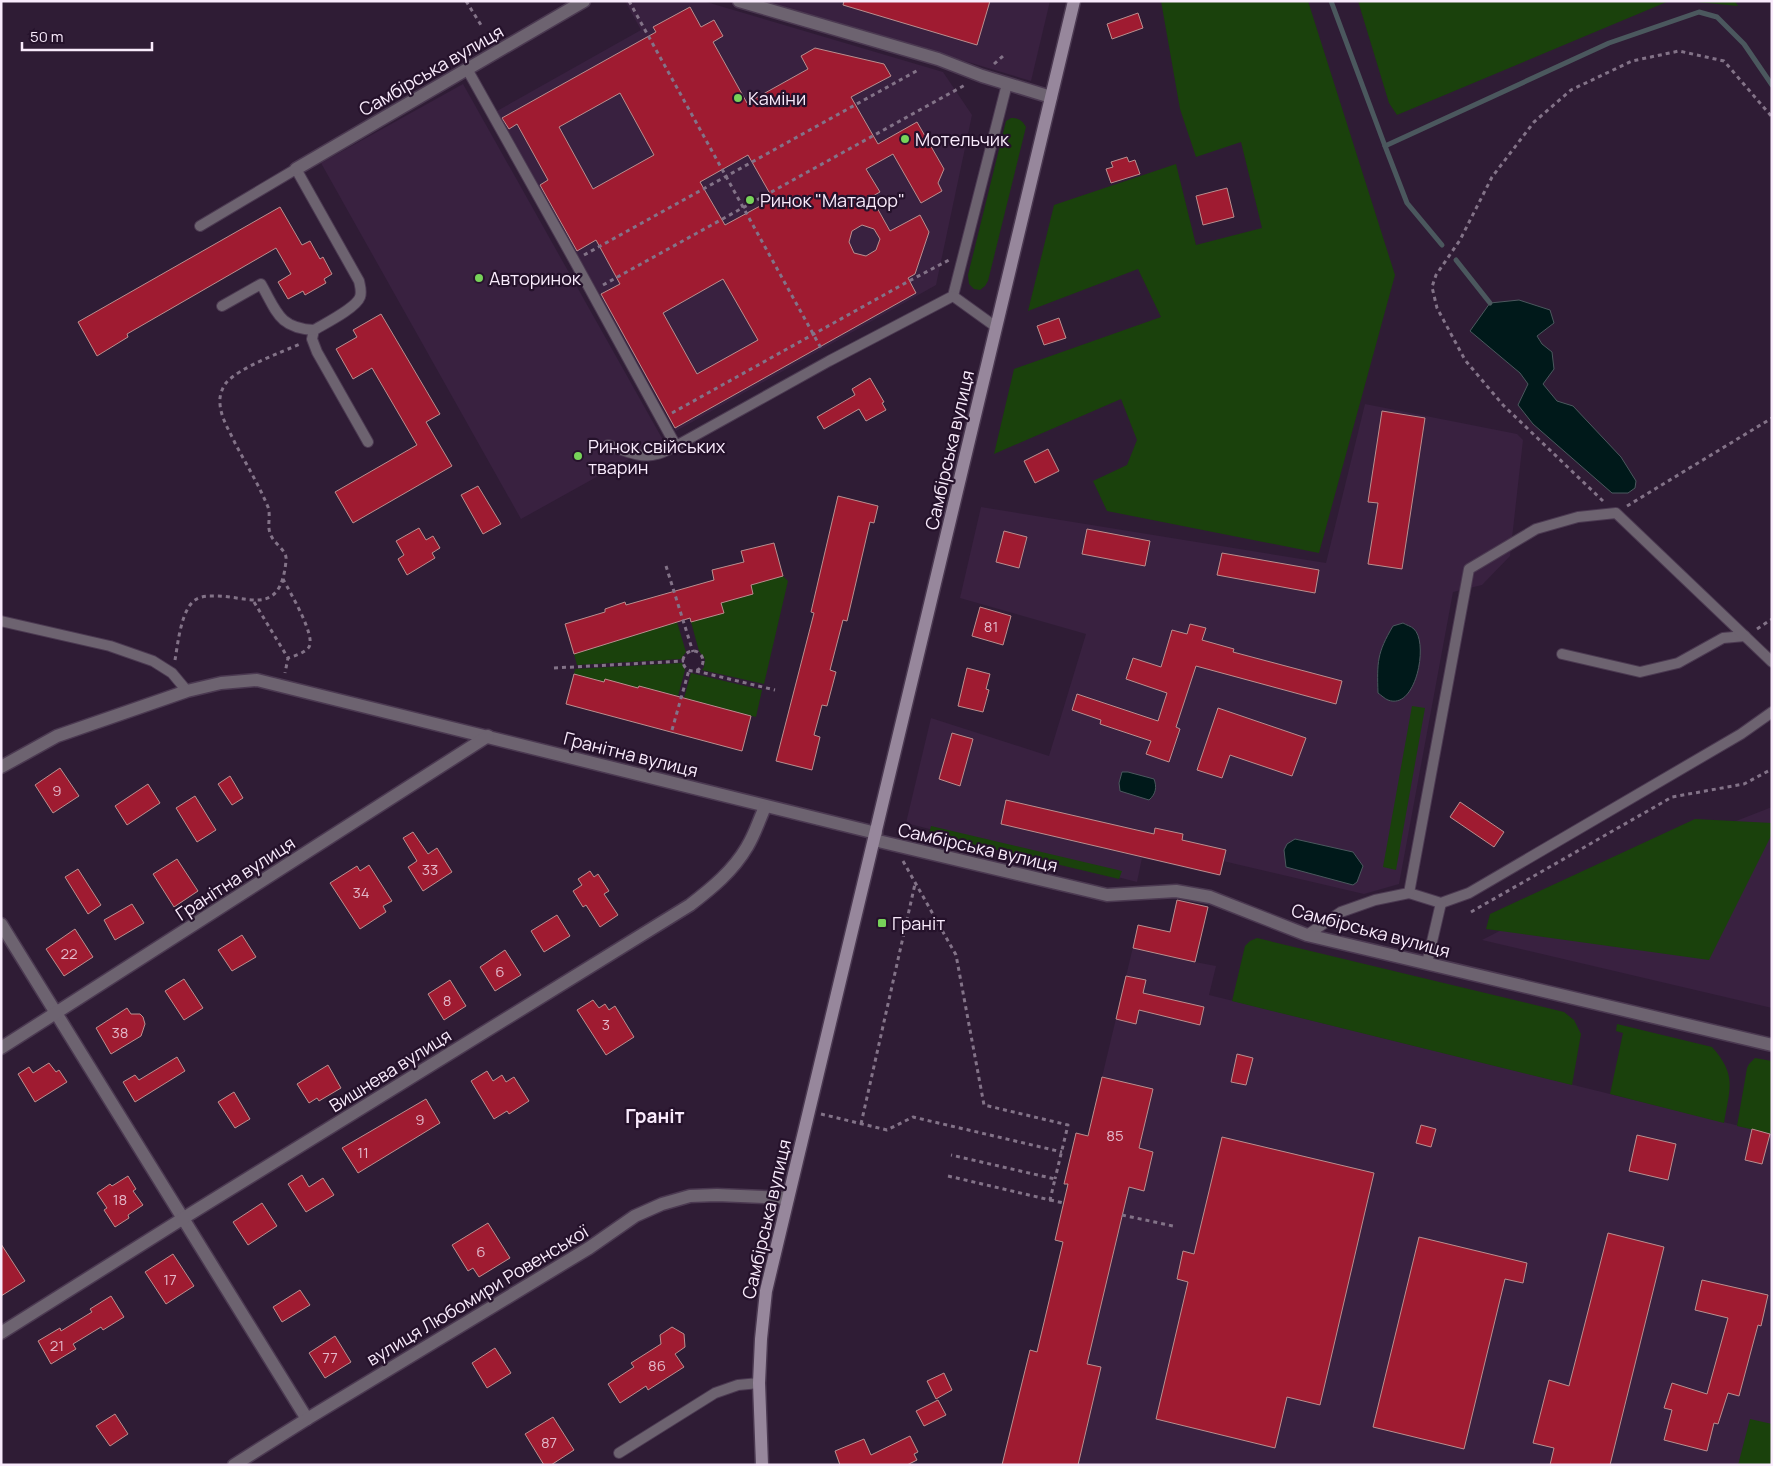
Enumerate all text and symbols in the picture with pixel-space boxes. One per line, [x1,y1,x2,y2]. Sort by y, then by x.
street label: Самбірська вулиця [354,19,508,121]
scale bar [22,20,152,52]
text: 50 m [30,26,64,47]
place label: Каміни [748,86,806,110]
marker: Каміни [732,92,744,104]
place label: Мотельчик [915,127,1010,151]
marker: Мотельчик [899,133,911,145]
place label: Ринок "Матадор" [760,188,905,212]
marker: Ринок "Матадор" [744,194,756,206]
place label: Авторинок [489,266,582,290]
marker: Авторинок [473,272,485,284]
street label: Самбірська вулиця [919,368,979,532]
place label: Ринок свійських тварин [588,434,726,479]
marker: Ринок свійських тварин [572,450,584,462]
house number: 81 [984,616,998,637]
street label: Гранітна вулиця [561,726,701,782]
house number: 9 [52,780,62,801]
street label: Самбірська вулиця [896,817,1060,877]
street label: Гранітна вулиця [171,830,299,926]
house number: 33 [422,859,438,880]
house number: 34 [352,882,370,903]
street label: Самбірська вулиця [1289,897,1453,963]
place label: Граніт [892,911,945,935]
marker: Граніт [876,917,888,929]
house number: 22 [60,943,78,964]
house number: 6 [495,961,505,982]
house number: 8 [443,990,451,1011]
house number: 3 [602,1014,610,1035]
house number: 38 [111,1022,129,1043]
street label: Вишнева вулиця [324,1023,456,1117]
district label: Граніт [625,1103,685,1129]
house number: 9 [415,1109,425,1130]
house number: 85 [1106,1125,1124,1146]
street label: Самбірська вулиця [736,1137,796,1301]
house number: 11 [357,1142,369,1163]
house number: 18 [113,1189,127,1210]
street label: вулиця Любомири Ровенської [362,1219,593,1371]
house number: 6 [476,1241,486,1262]
house number: 17 [163,1269,177,1290]
house number: 21 [50,1335,64,1356]
house number: 77 [322,1347,338,1368]
house number: 86 [648,1355,666,1376]
house number: 87 [541,1432,557,1453]

